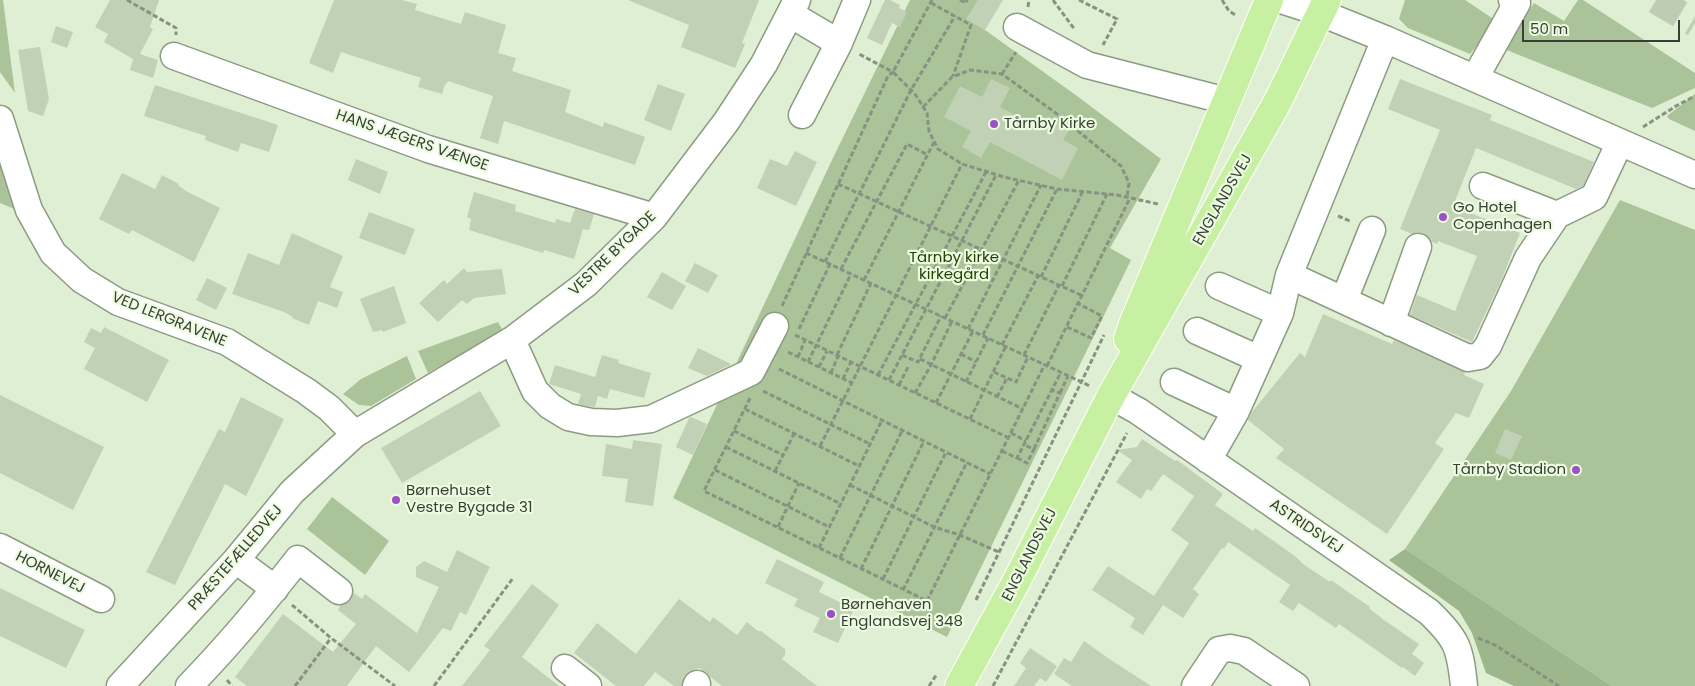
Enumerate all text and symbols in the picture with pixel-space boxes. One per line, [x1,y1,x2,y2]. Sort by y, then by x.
scale bar [1525,10,1682,42]
text: 50 m [1530,18,1568,39]
street label: HANS JÆGERS VÆNGE [333,106,491,176]
place label: Tårnby Kirke [1004,115,1095,133]
marker: Tårnby Kirke [988,118,1000,130]
street label: ENGLANDSVEJ [1190,151,1256,249]
place label: Go Hotel Copenhagen [1453,199,1552,234]
street label: VESTRE BYGADE [566,208,660,300]
marker: Go Hotel Copenhagen [1437,211,1449,223]
park label: Tårnby kirke kirkegård [909,249,999,284]
street label: VED LERGRAVENE [109,289,229,351]
place label: Tårnby Stadion [1453,461,1566,479]
marker: Tårnby Stadion [1570,464,1582,476]
place label: Børnehuset Vestre Bygade 31 [406,482,533,517]
marker: Børnehuset Vestre Bygade 31 [390,494,402,506]
street label: ASTRIDSVEJ [1266,496,1346,558]
street label: PRÆSTEFÆLLEDVEJ [185,502,287,614]
street label: ENGLANDSVEJ [999,505,1061,605]
street label: HORNEVEJ [12,548,88,598]
place label: Børnehaven Englandsvej 348 [841,596,963,631]
marker: Børnehaven Englandsvej 348 [825,608,837,620]

